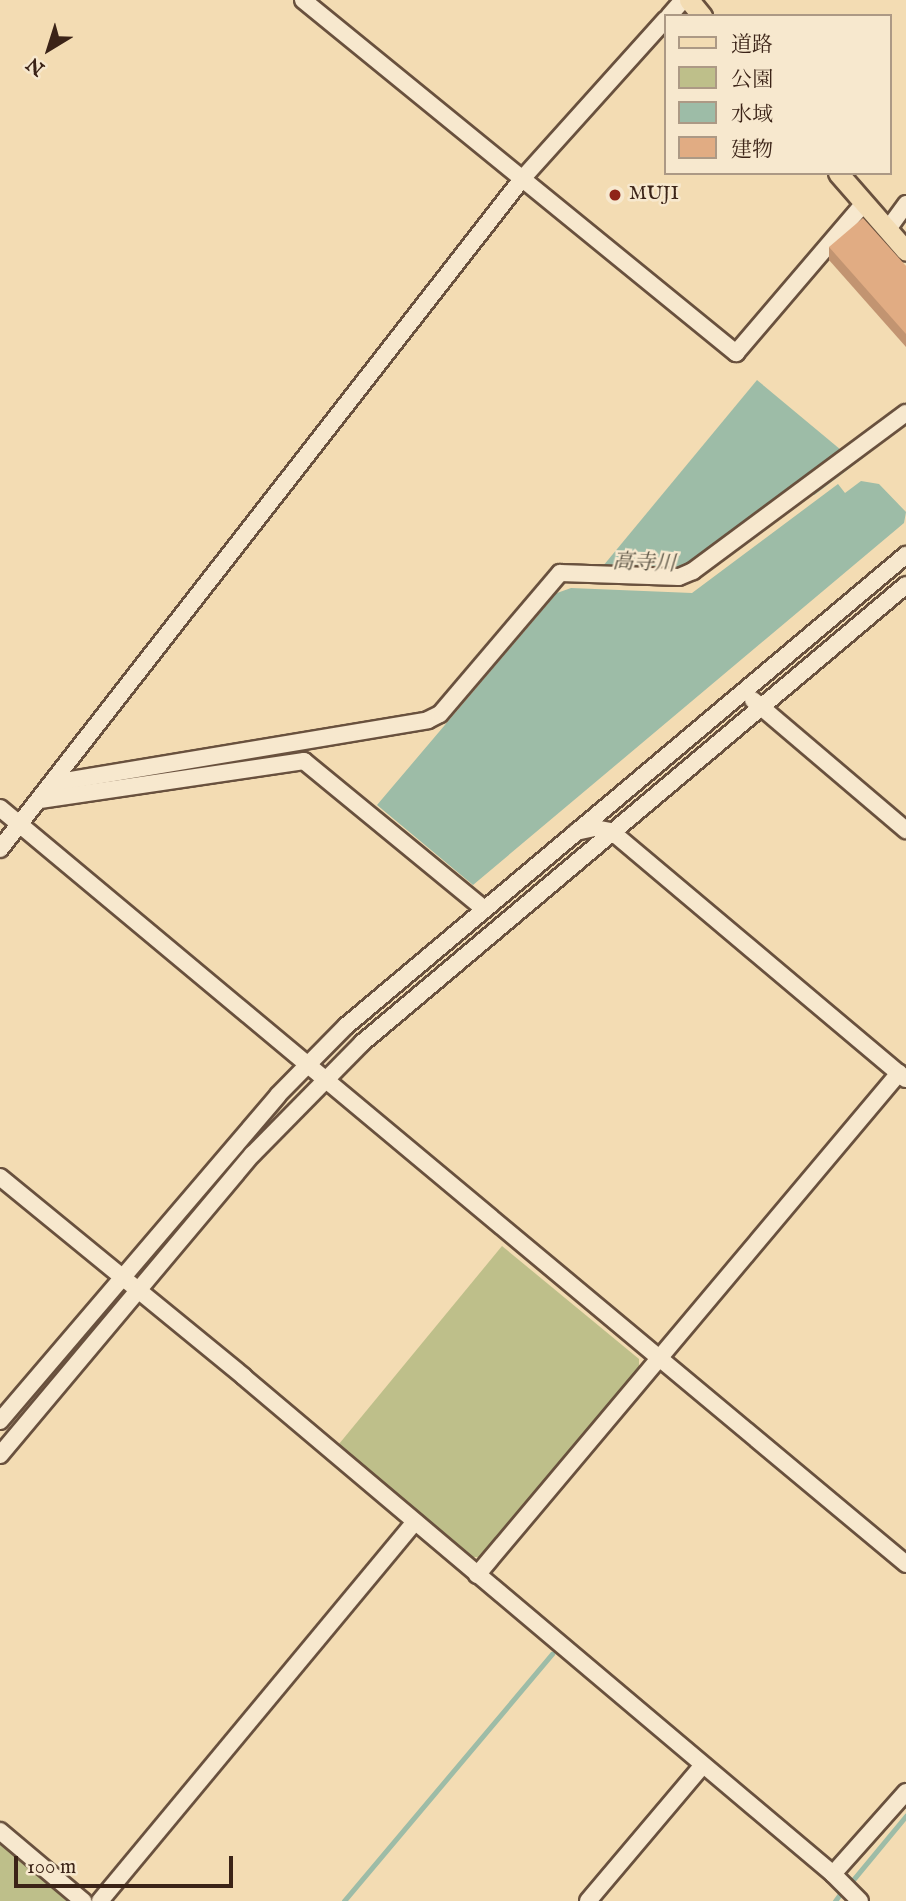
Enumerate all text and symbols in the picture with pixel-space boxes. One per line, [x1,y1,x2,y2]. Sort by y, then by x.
north arrow [14,14,84,84]
legend [664,14,892,175]
text: 道路 [731,32,773,59]
text: N [22,51,50,80]
text: 公園 [731,67,773,94]
text: 水域 [731,102,773,129]
text: 建物 [731,137,773,164]
place label: MUJI [629,184,679,206]
marker: MUJI [607,187,623,203]
water label: 高寺川 [612,550,676,578]
scale bar [18,1842,236,1886]
text: 100 m [27,1854,76,1881]

